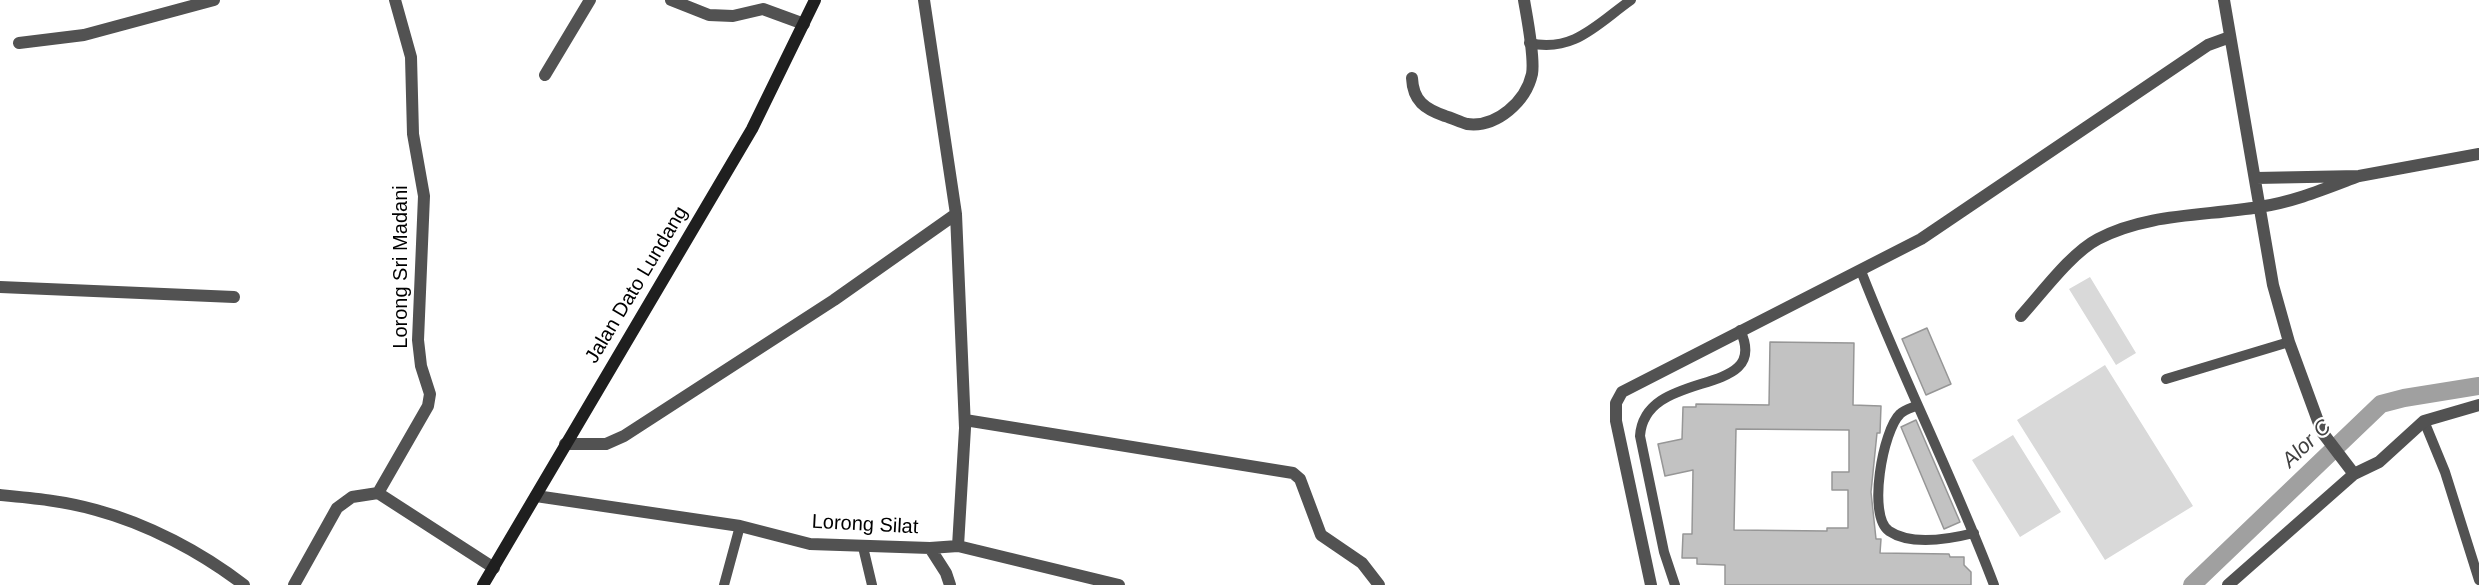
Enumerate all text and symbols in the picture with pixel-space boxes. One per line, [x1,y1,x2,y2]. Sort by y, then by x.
street label: Lorong Sri Madani [389,185,413,349]
street label: Jalan Dato Lundang [581,202,693,368]
water label: Alor C [2277,415,2337,473]
street label: Lorong Silat [811,510,919,540]

